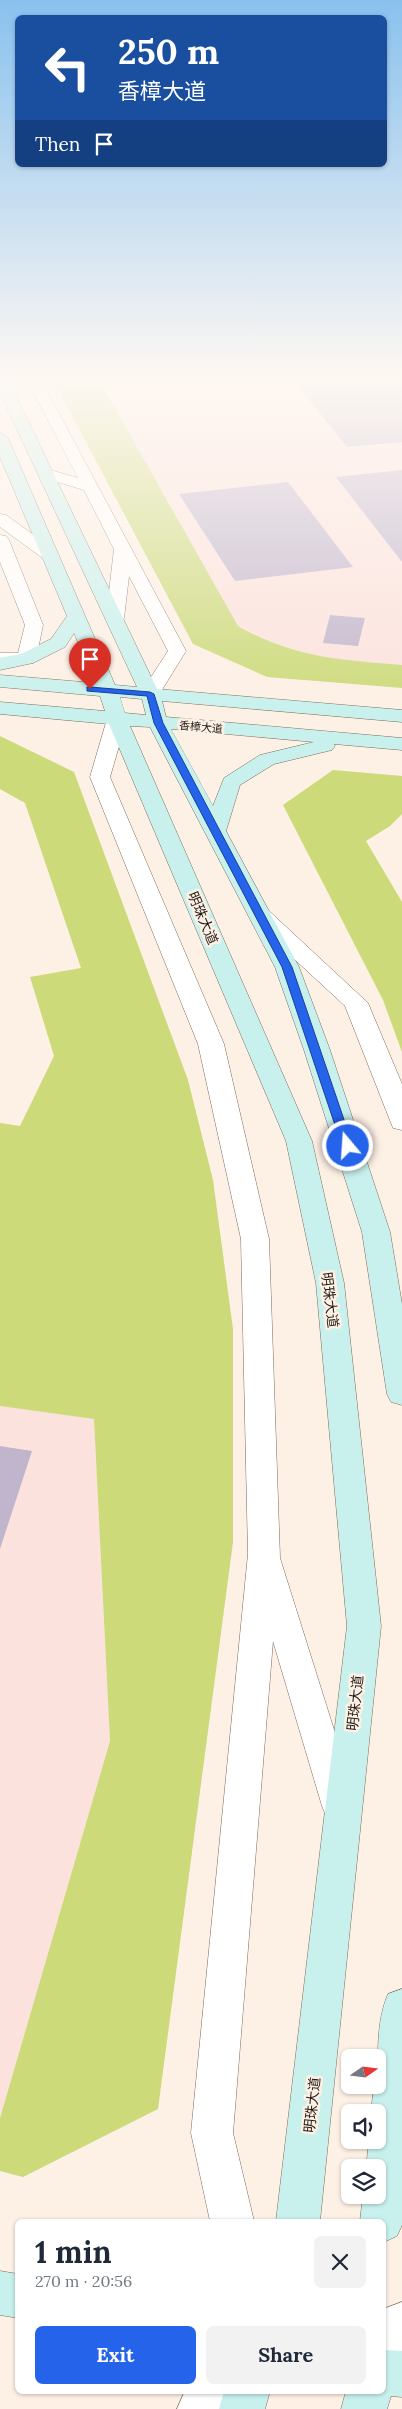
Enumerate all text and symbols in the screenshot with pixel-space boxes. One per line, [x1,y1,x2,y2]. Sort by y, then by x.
text: 250 m [118,29,219,74]
icon: left [35,35,100,100]
text: 香樟大道 [118,77,206,105]
icon: arrive [90,130,118,158]
text: Then [35,132,80,156]
pin [69,638,111,689]
icon: arrive [76,645,104,673]
street label: 香樟大道 [178,718,224,736]
street label: 明珠大道 [184,889,222,947]
position arrow [321,1119,373,1171]
street label: 明珠大道 [318,1271,342,1329]
street label: 明珠大道 [343,1674,367,1732]
north arrow [341,2049,386,2094]
map controls [341,2049,386,2204]
street label: 明珠大道 [300,2076,324,2134]
button: sound [341,2104,386,2149]
button: layers [341,2159,386,2204]
text: 1 min [35,2233,112,2271]
button: close [314,2236,366,2288]
text: 270 m · 20:56 [35,2271,132,2291]
button: Exit [35,2326,196,2384]
button: Share [206,2326,366,2384]

